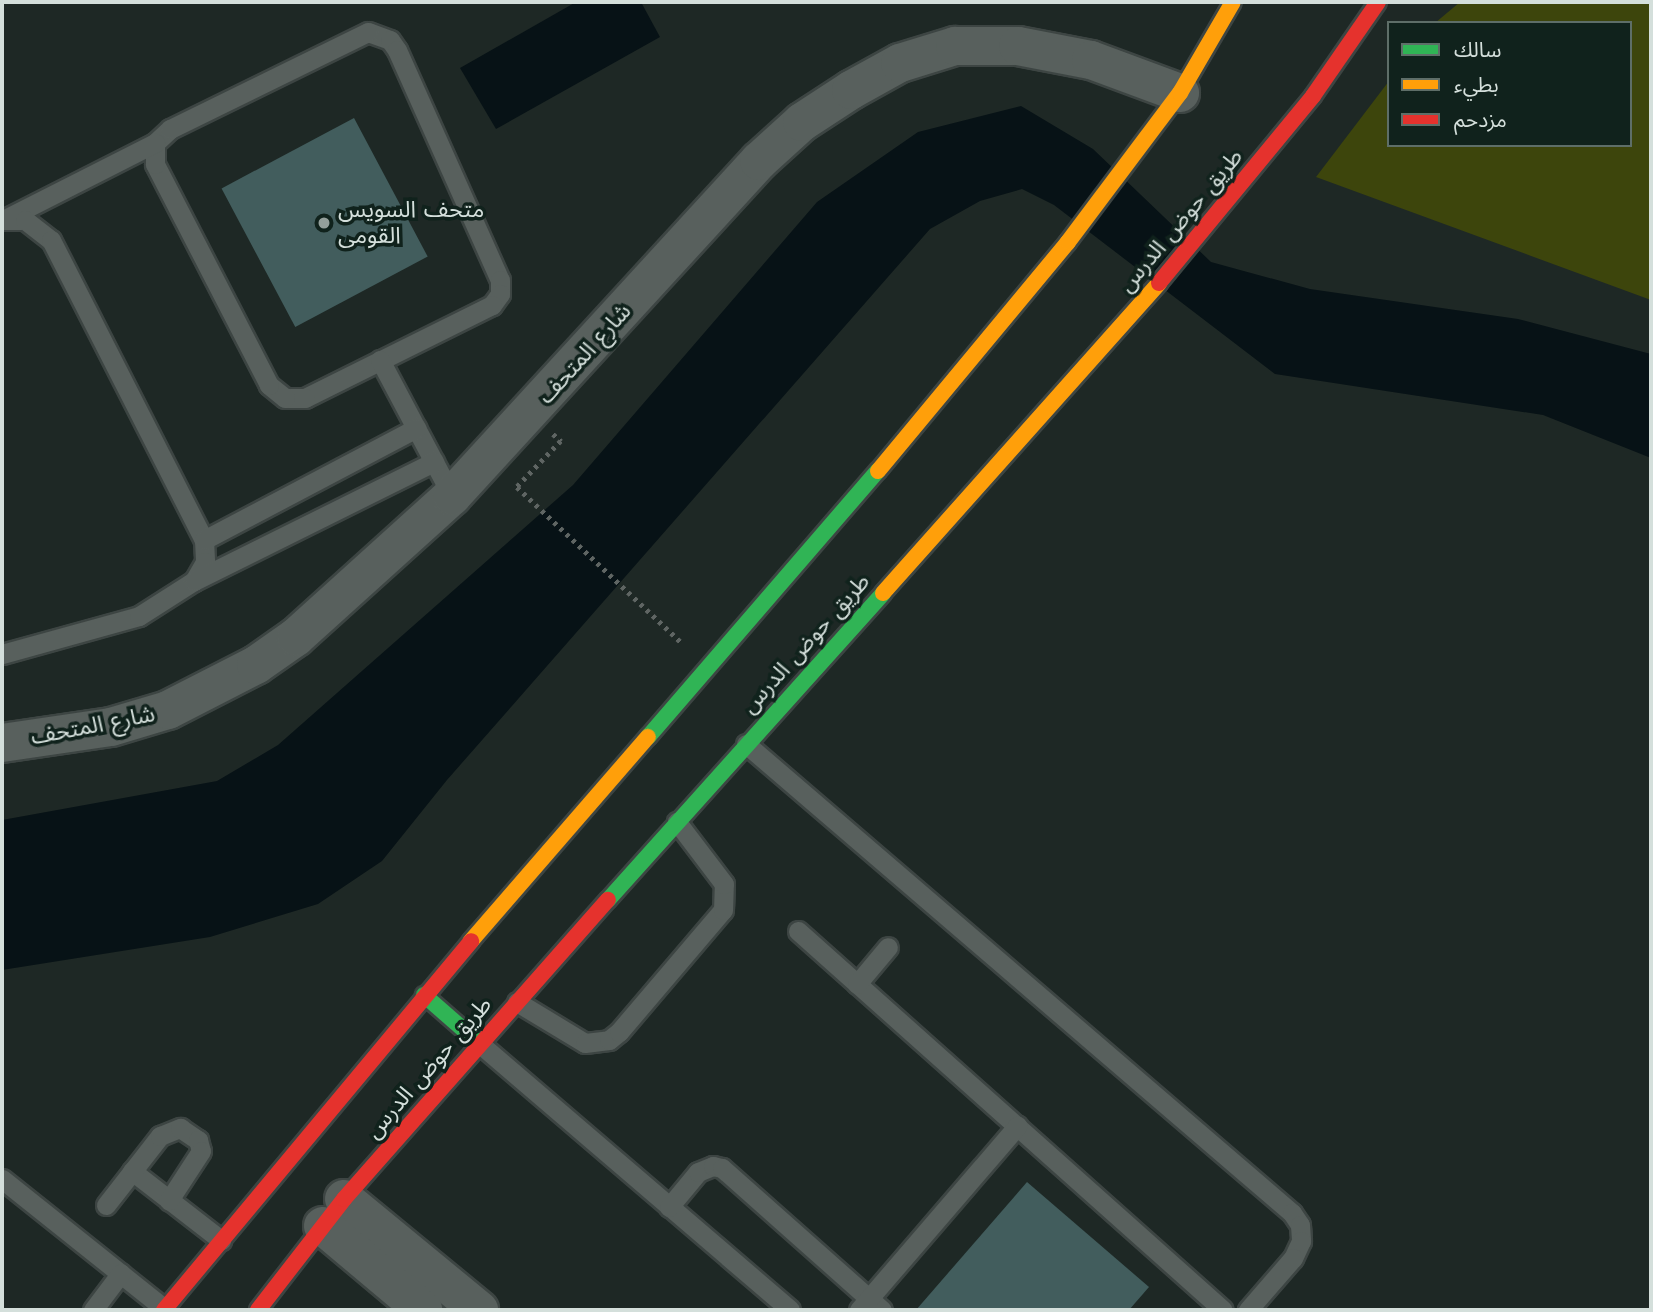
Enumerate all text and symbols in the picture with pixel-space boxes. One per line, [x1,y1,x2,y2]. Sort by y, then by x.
legend [1387,21,1632,147]
text: سالك [1454,37,1501,62]
text: بطيء [1454,72,1499,97]
text: مزدحم [1454,107,1507,132]
street label: طريق حوض الدرس [1113,144,1249,298]
place label: متحف السويس القومى [338,196,484,250]
marker: متحف السويس القومى [316,215,332,231]
street label: شارع المتحف [533,298,637,410]
street label: طريق حوض الدرس [736,568,876,720]
street label: شارع المتحف [29,700,157,752]
street label: طريق حوض الدرس [360,991,498,1145]

